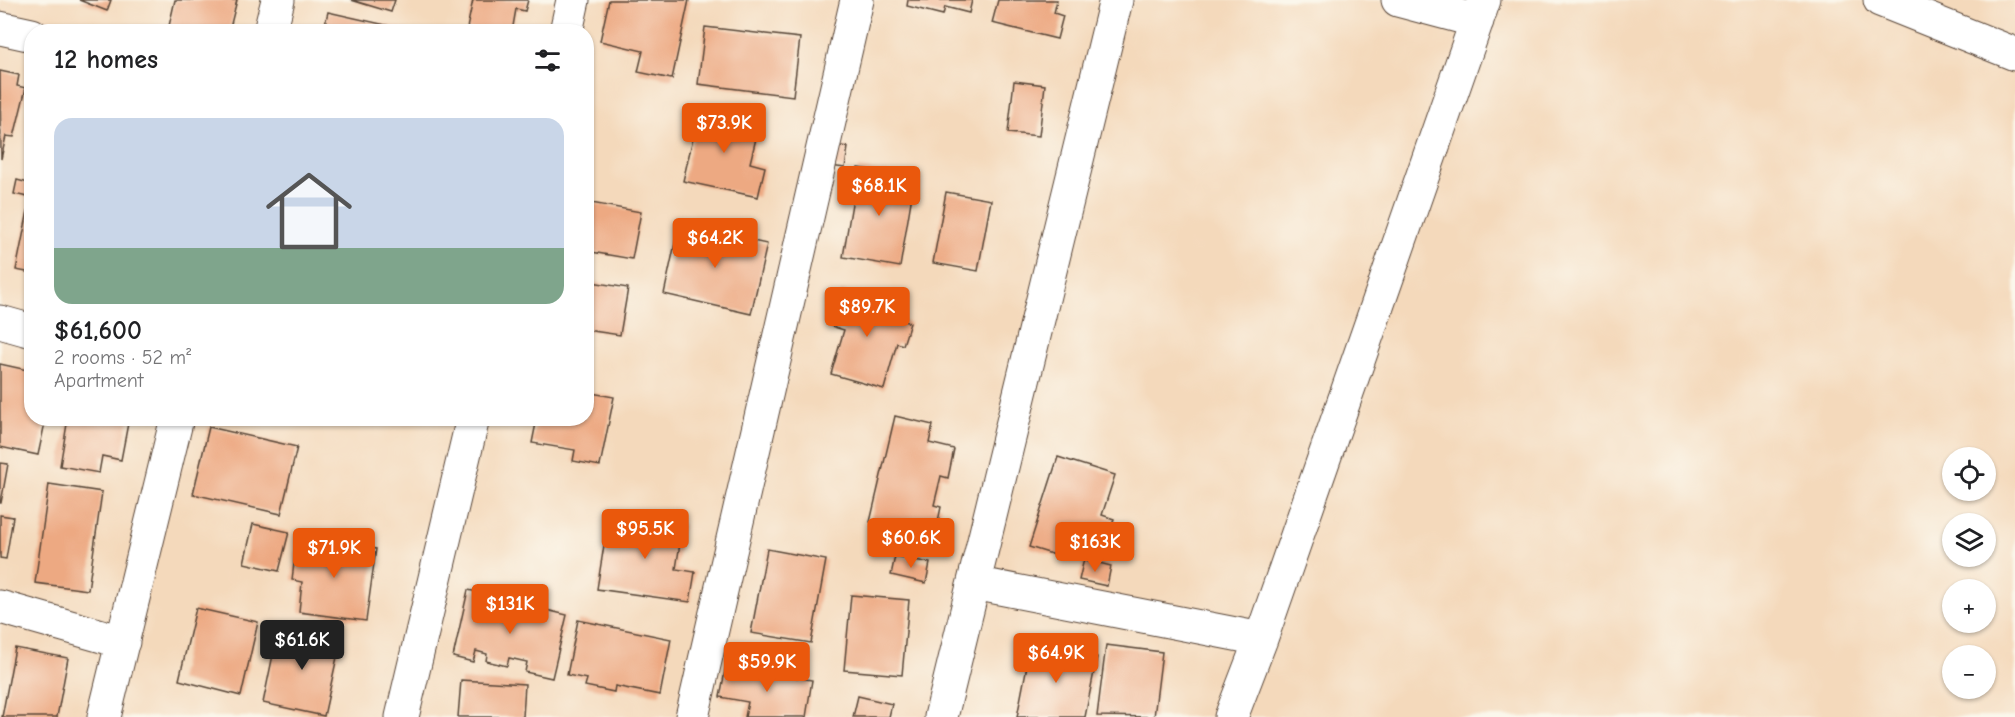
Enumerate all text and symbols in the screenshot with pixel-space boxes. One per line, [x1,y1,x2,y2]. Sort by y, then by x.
icon: filters [531,44,564,77]
text: 12 homes [54,45,158,75]
pin: $73.9K [675,103,773,154]
text: $73.9K [696,111,752,134]
icon: home [255,157,363,265]
pin: $68.1K [830,166,928,217]
text: $68.1K [851,174,907,197]
pin: $64.2K [666,218,764,269]
text: $64.2K [687,226,743,249]
pin: $89.7K [818,287,916,338]
text: $89.7K [839,295,895,318]
text: $61,600 [54,316,142,346]
text: 2 rooms · 52 m² [54,346,191,369]
text: Apartment [54,369,144,392]
map controls [1942,447,1996,699]
button: locate [1942,447,1996,501]
pin: $95.5K [596,509,694,560]
button: layers [1942,513,1996,567]
text: $95.5K [616,517,674,540]
pin: $60.6K [862,518,960,569]
pin: $163K [1053,522,1137,573]
text: $60.6K [881,526,941,549]
pin: $71.9K [285,528,383,579]
text: $163K [1069,530,1121,553]
text: $71.9K [307,536,361,559]
button: + [1942,579,1996,633]
pin: $131K [468,584,552,635]
text: $131K [486,592,534,615]
pin: $61.6K [253,620,351,671]
text: $61.6K [274,628,330,651]
pin: $64.9K [1007,633,1105,684]
text: $64.9K [1027,641,1085,664]
pin: $59.9K [718,642,816,693]
button: − [1942,645,1996,699]
text: $59.9K [738,650,796,673]

